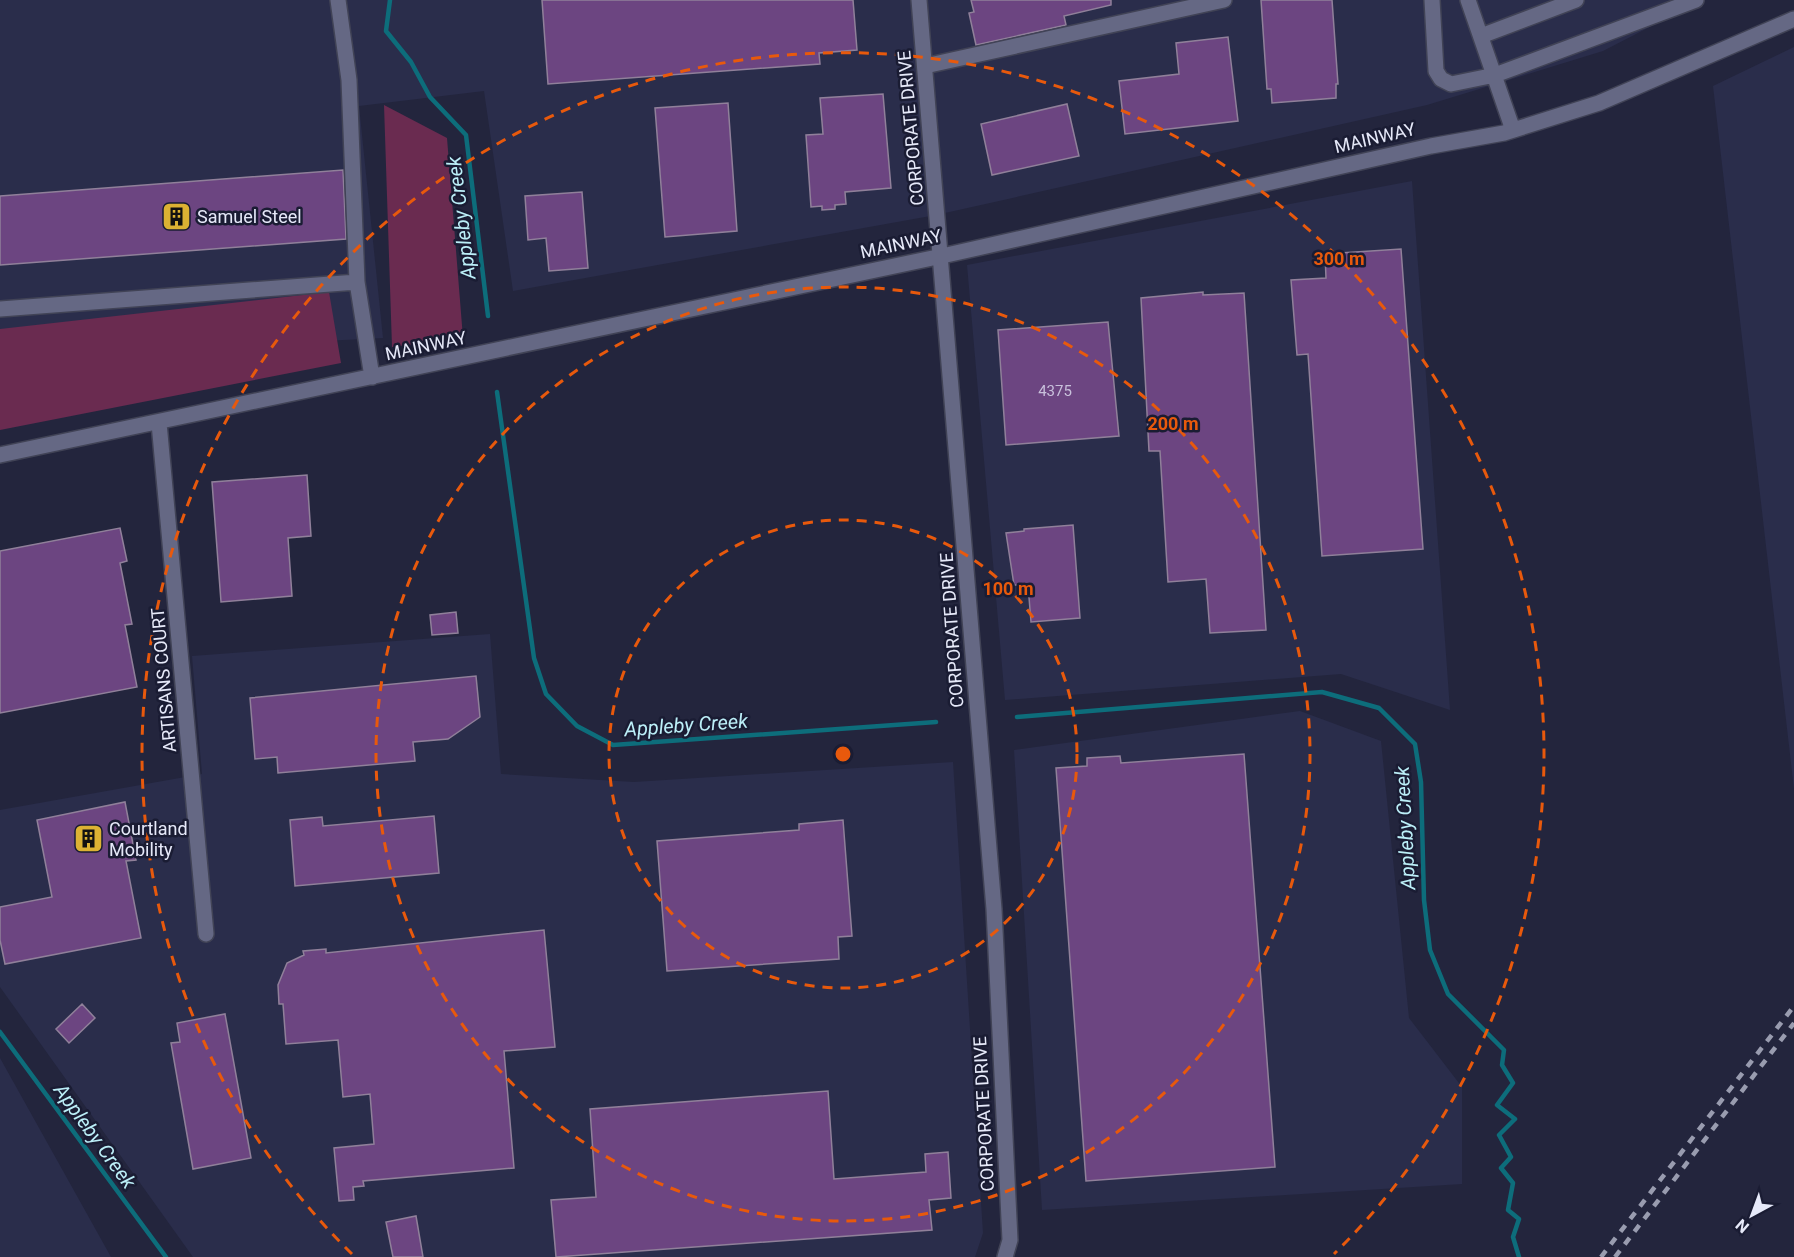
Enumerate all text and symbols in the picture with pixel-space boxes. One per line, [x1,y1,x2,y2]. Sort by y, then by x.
street label: CORPORATE DRIVE [893,50,928,206]
street label: MAINWAY [1332,118,1418,157]
water label: Appleby Creek [441,154,481,282]
building icon: Samuel Steel [160,201,192,233]
place label: Samuel Steel [197,206,302,227]
street label: MAINWAY [858,225,944,262]
text: 300 m [1313,248,1365,269]
street label: MAINWAY [383,327,469,364]
house number: 4375 [1038,382,1072,400]
text: 200 m [1147,413,1199,434]
street label: CORPORATE DRIVE [936,552,967,708]
text: 100 m [982,578,1034,599]
street label: ARTISANS COURT [147,607,180,753]
water label: Appleby Creek [622,709,750,741]
centre of rings [833,744,853,764]
water label: Appleby Creek [1390,764,1420,891]
place label: Courtland Mobility [109,818,188,860]
building icon: Courtland Mobility [72,823,104,855]
street label: CORPORATE DRIVE [969,1036,998,1192]
water label: Appleby Creek [48,1078,142,1194]
north arrow [1722,1185,1782,1245]
text: N [1732,1215,1753,1237]

